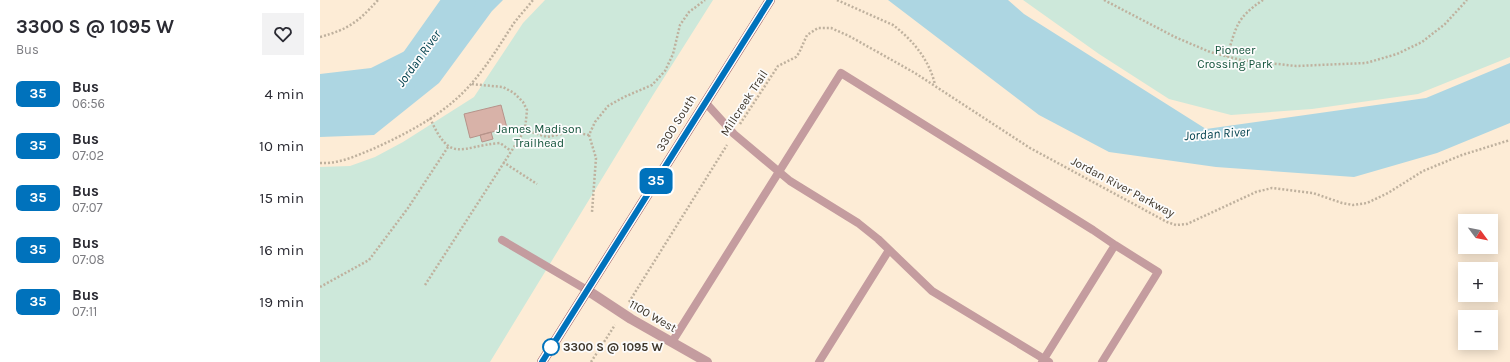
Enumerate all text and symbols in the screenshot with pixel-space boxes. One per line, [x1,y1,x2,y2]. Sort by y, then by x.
button: heart [262,13,304,55]
text: 3300 S @ 1095 W [16,16,174,38]
water label: Jordan River [393,27,444,89]
text: Bus [16,42,39,57]
park label: Pioneer Crossing Park [1197,43,1273,71]
street label: Millcreek Trail [717,67,771,139]
text: Bus [72,78,99,96]
text: 35 [30,85,46,102]
text: 4 min [265,85,304,103]
street label: 3300 South [653,92,699,154]
text: 06:56 [72,96,105,111]
park label: James Madison Trailhead [496,122,582,150]
water label: Jordan River [1184,124,1251,143]
text: Bus [72,130,99,148]
text: 35 [30,137,46,154]
text: 10 min [259,137,304,155]
text: 07:02 [72,148,104,163]
street label: Jordan River Parkway [1069,154,1177,220]
line badge: 35 [638,168,674,194]
text: 35 [648,172,664,189]
text: Bus [72,182,99,200]
text: 35 [30,189,46,206]
text: 15 min [259,189,304,207]
text: 07:07 [72,200,103,215]
north arrow [1458,214,1498,254]
map controls [1458,214,1498,350]
text: Bus [72,234,99,252]
text: 35 [30,241,46,258]
text: 16 min [259,241,304,259]
text: 07:08 [72,252,105,267]
button: + [1458,262,1498,302]
text: Bus [72,286,99,304]
text: 35 [30,293,46,310]
text: 19 min [259,293,304,311]
street label: 1100 West [627,297,680,335]
text: 07:11 [72,304,97,319]
button: − [1458,310,1498,350]
marker: 3300 S @ 1095 W [542,338,560,356]
place label: 3300 S @ 1095 W [563,340,663,354]

